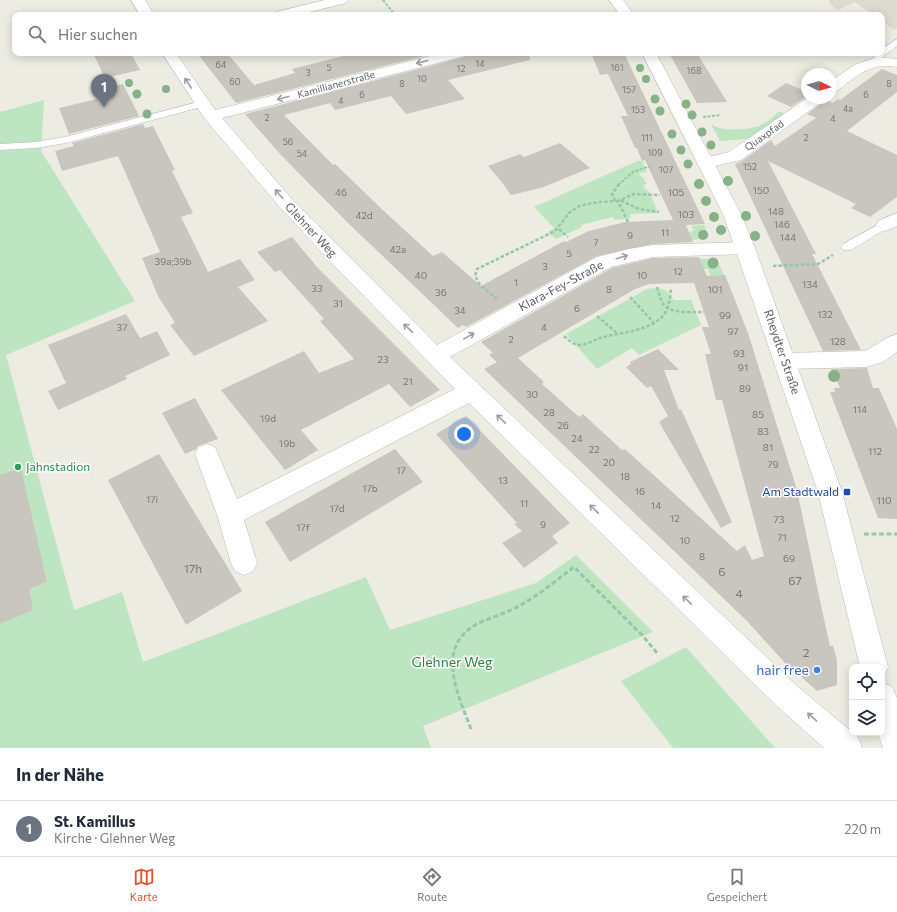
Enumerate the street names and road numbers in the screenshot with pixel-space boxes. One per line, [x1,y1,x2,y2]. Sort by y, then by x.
street label: Kamillianerstraße [296,68,376,100]
street label: Quaxpfad [742,117,786,153]
street label: Glehner Weg [283,199,341,260]
street label: Klara-Fey-Straße [516,257,605,313]
street label: Rheydter Straße [762,307,804,396]

